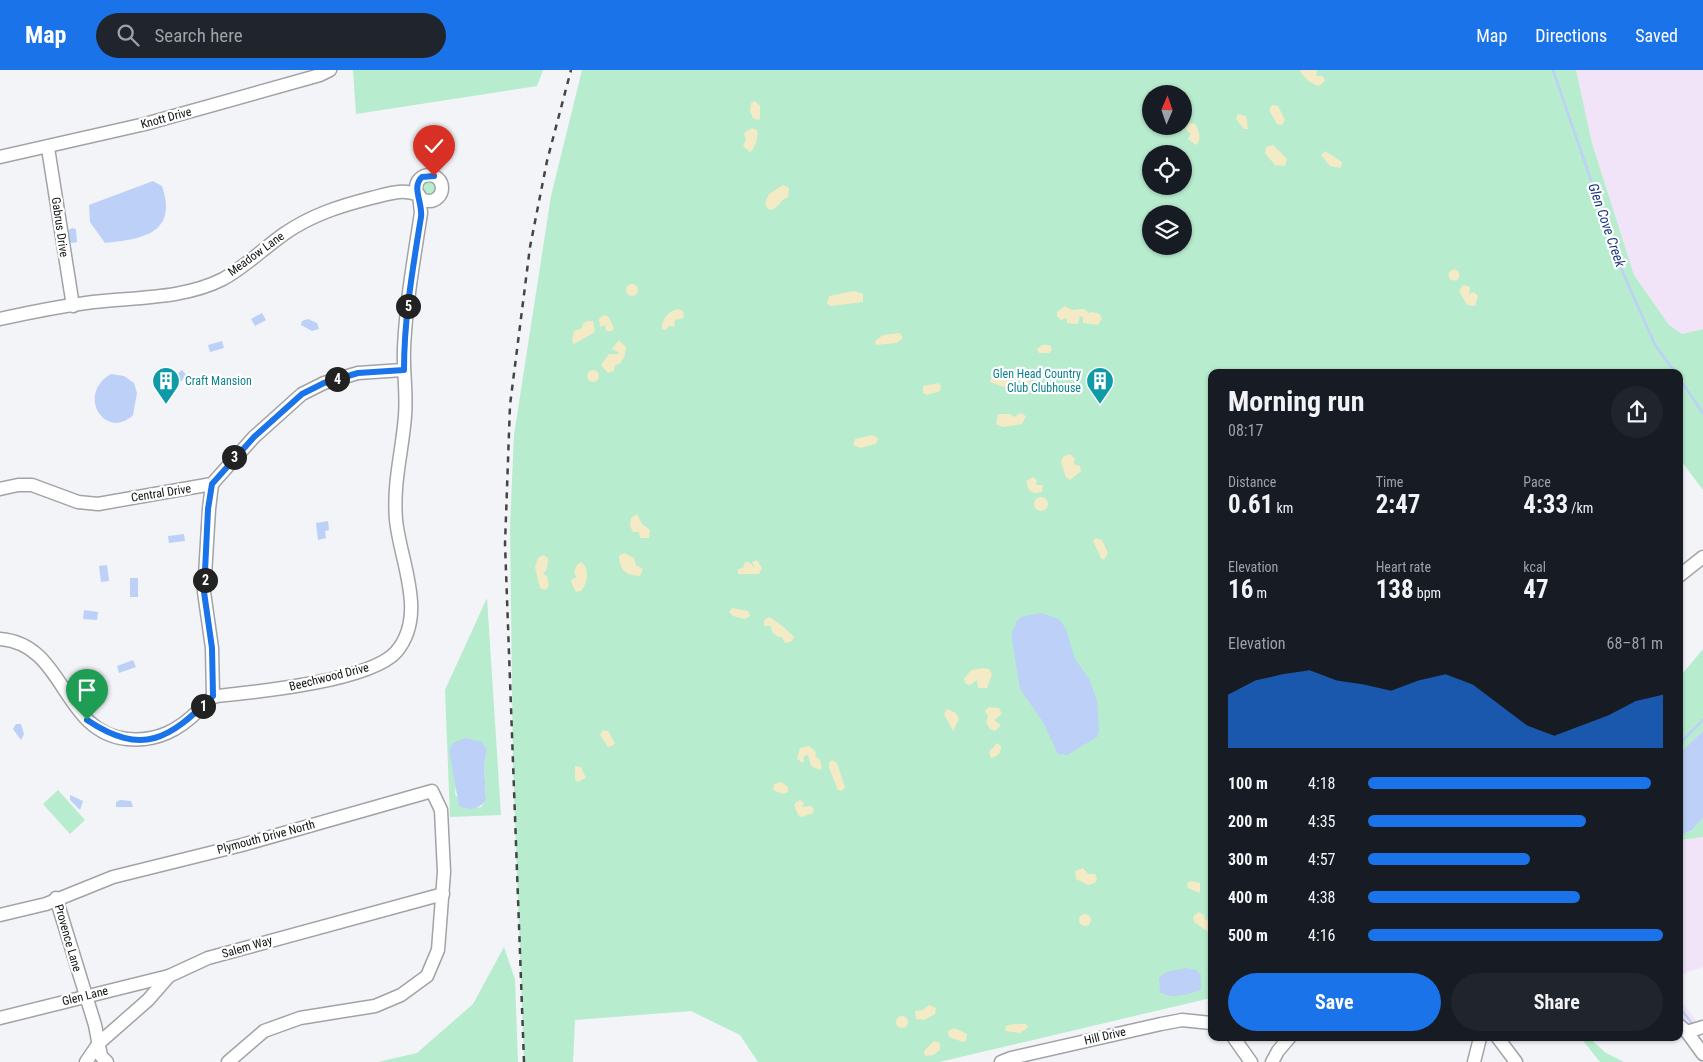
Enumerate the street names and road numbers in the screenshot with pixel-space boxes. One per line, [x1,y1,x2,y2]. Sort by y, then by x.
street label: Knott Drive [139,104,193,131]
street label: Gabrus Drive [49,196,71,258]
street label: Meadow Lane [225,229,287,279]
street label: Central Drive [130,481,192,505]
street label: Beechwood Drive [288,660,371,694]
street label: Plymouth Drive North [215,817,317,857]
street label: Provence Lane [52,903,84,974]
street label: Salem Way [220,933,274,961]
street label: Glen Lane [61,983,110,1008]
street label: Hill Drive [1083,1024,1128,1048]

